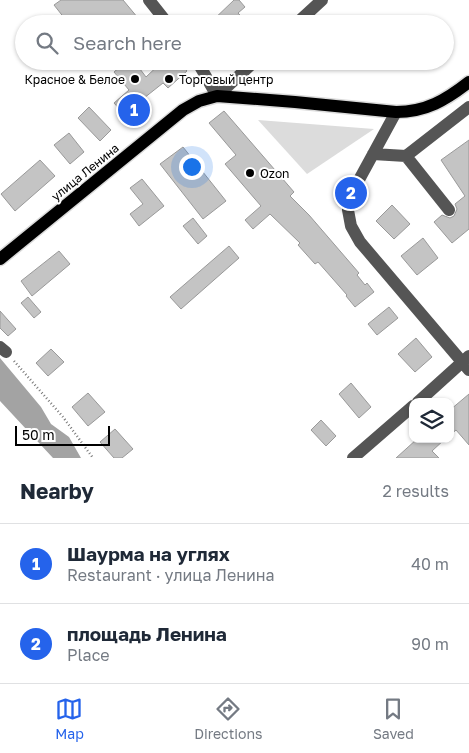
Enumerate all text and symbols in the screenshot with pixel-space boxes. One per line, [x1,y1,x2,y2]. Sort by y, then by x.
search box [15,15,454,70]
icon: search [33,29,61,57]
text: Search here [73,31,182,54]
place label: Красное & Белое [24,72,125,87]
place label: Торговый центр [179,72,273,87]
marker: Красное & Белое [129,73,141,85]
marker: Торговый центр [163,73,175,85]
pin: 1 [118,91,150,129]
street label: улица Ленина [48,140,122,204]
your location [179,154,205,180]
place label: Ozon [260,166,289,181]
marker: Ozon [244,167,256,179]
pin: 2 [335,174,367,212]
map controls [409,398,454,443]
button: layers [409,398,454,443]
scale bar [15,423,110,446]
text: 50 m [22,426,55,443]
text: Nearby [20,478,94,504]
text: 2 results [383,481,449,501]
text: Шаурма на углях [67,542,230,565]
text: 1 [32,554,40,574]
text: 40 m [411,554,449,574]
text: Restaurant · улица Ленина [67,565,275,585]
text: площадь Ленина [67,622,227,645]
text: 2 [31,634,41,654]
text: 90 m [411,634,449,654]
text: Place [67,645,110,665]
tab: Map [55,695,84,742]
tab: Directions [194,695,263,742]
tab: Saved [373,695,414,742]

